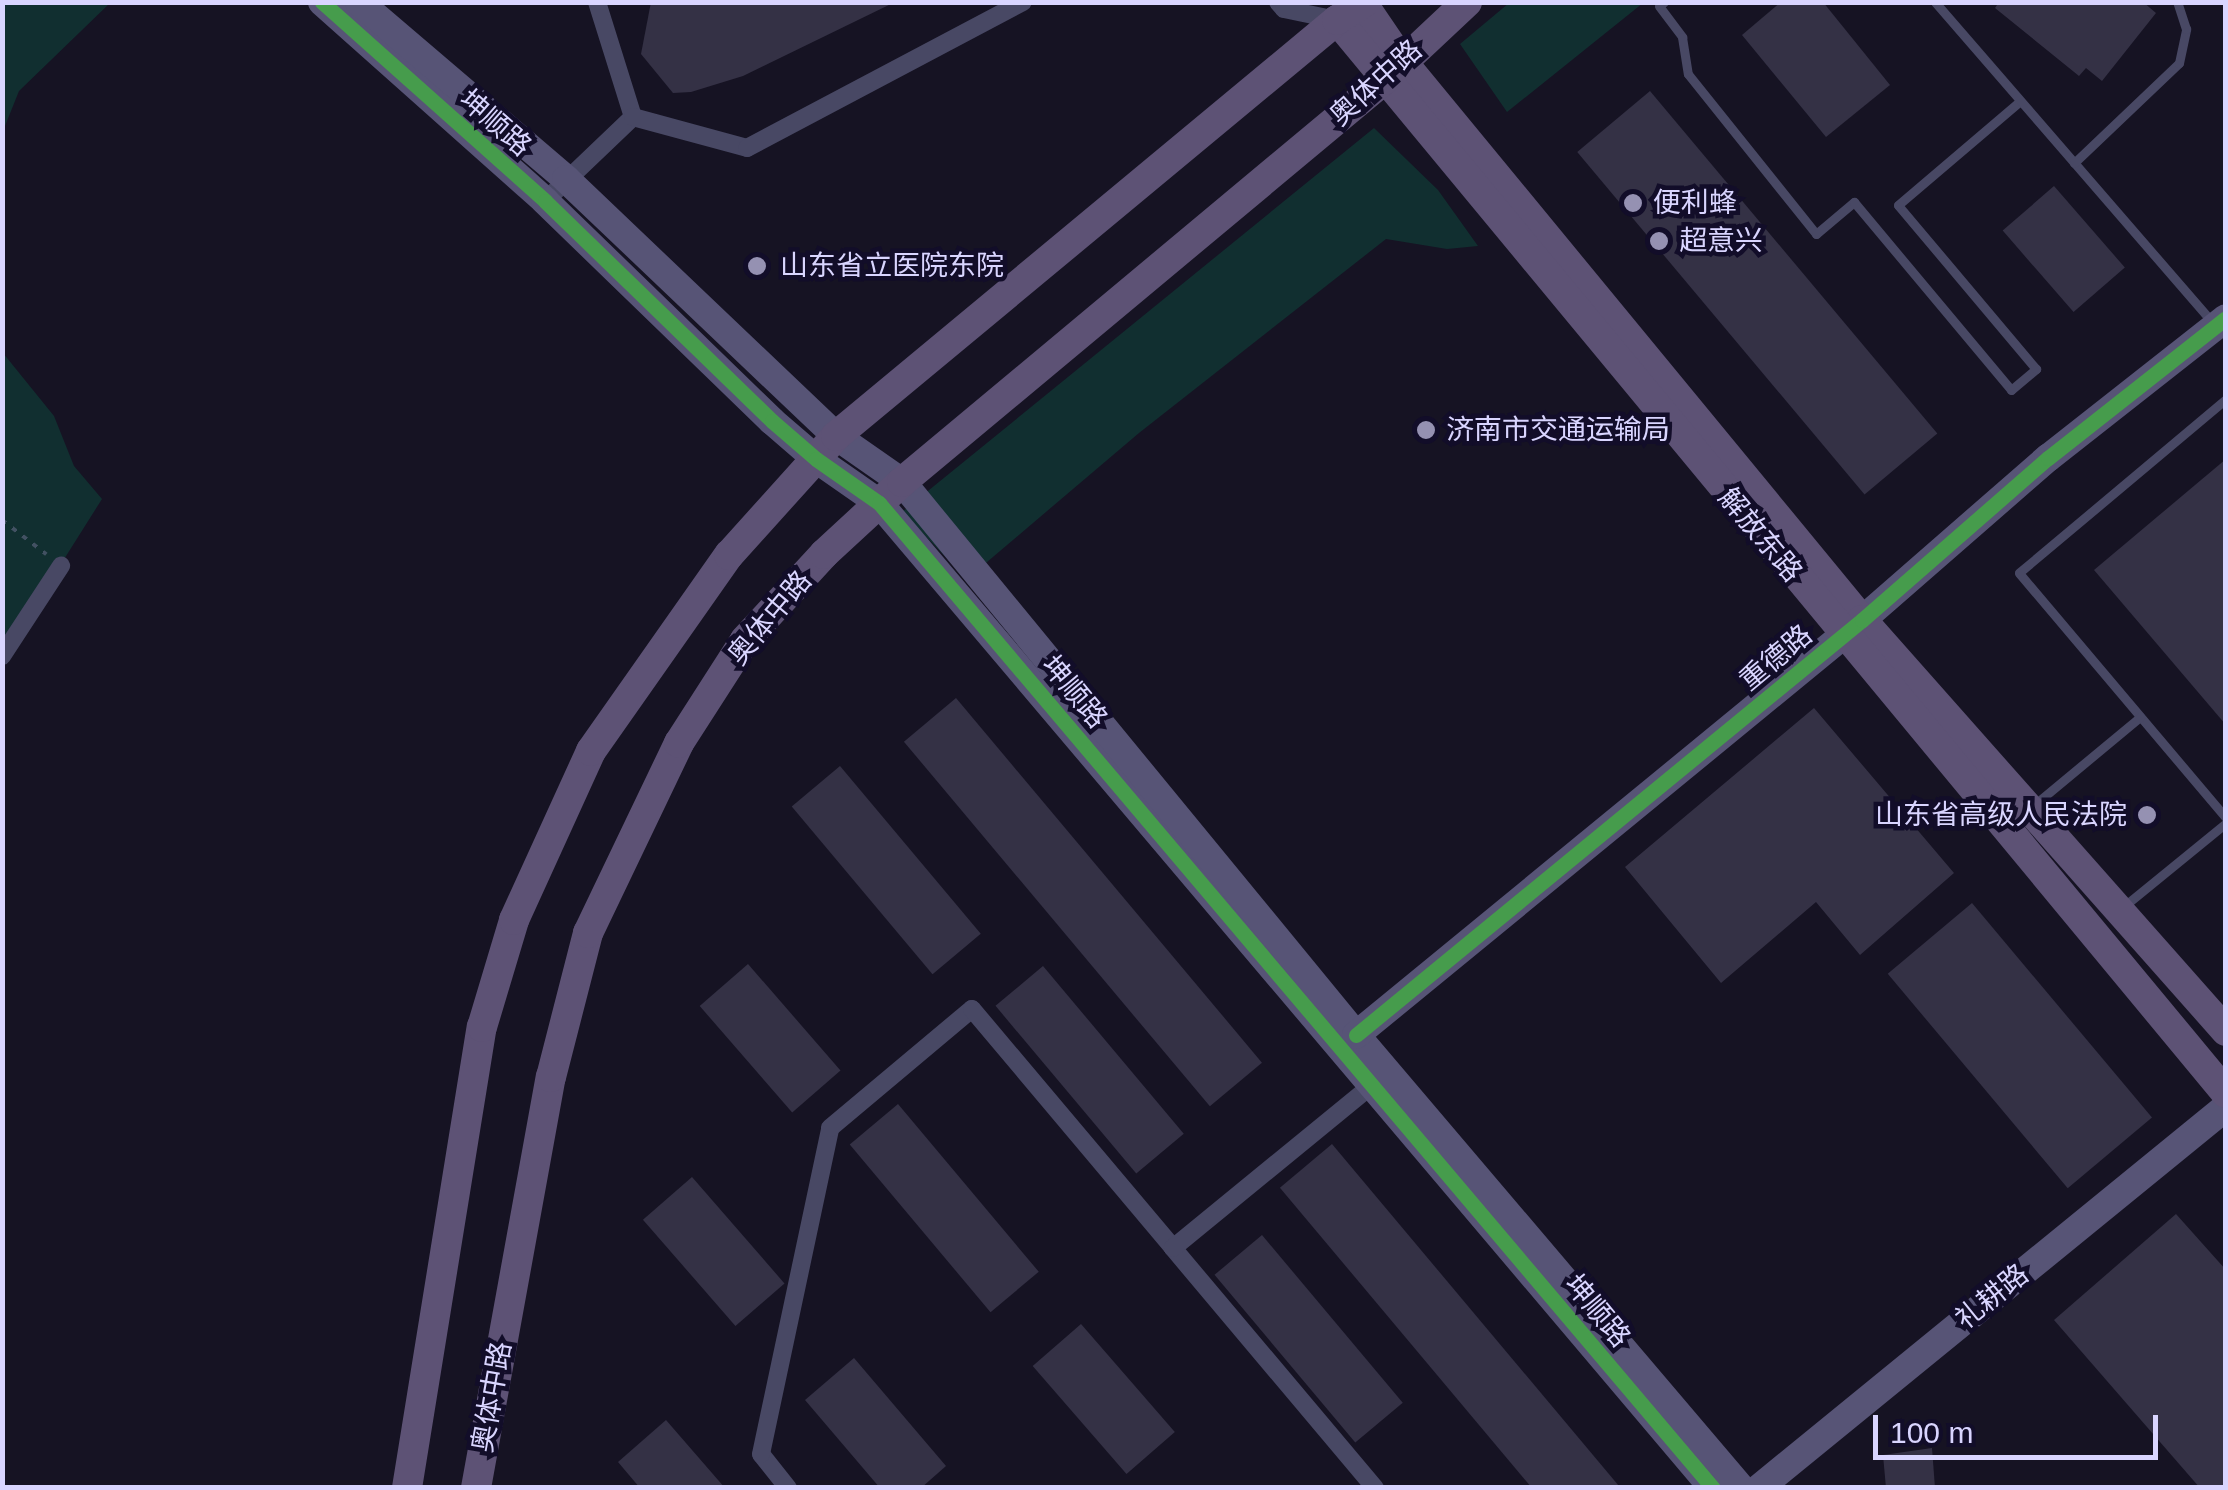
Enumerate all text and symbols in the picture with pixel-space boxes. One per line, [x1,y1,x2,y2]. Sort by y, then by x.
street label: 奥体中路 [1323,33,1429,133]
street label: 坤顺路 [452,83,538,163]
place label: 便利蜂 [1653,186,1737,220]
marker: 便利蜂 [1622,192,1644,214]
place label: 超意兴 [1679,224,1763,258]
marker: 超意兴 [1648,230,1670,252]
place label: 山东省立医院东院 [780,249,1004,283]
marker: 山东省立医院东院 [744,253,770,279]
place label: 济南市交通运输局 [1446,413,1670,447]
marker: 济南市交通运输局 [1415,419,1437,441]
street label: 解放东路 [1711,481,1809,589]
street label: 奥体中路 [721,564,819,672]
street label: 重德路 [1733,618,1819,698]
street label: 坤顺路 [1034,649,1114,735]
place label: 山东省高级人民法院 [1875,798,2127,832]
marker: 山东省高级人民法院 [2136,804,2158,826]
street label: 礼耕路 [1949,1258,2035,1336]
street label: 坤顺路 [1557,1268,1637,1354]
street label: 奥体中路 [466,1339,518,1455]
scale bar [1878,1395,2163,1457]
text: 100 m [1890,1416,1973,1449]

